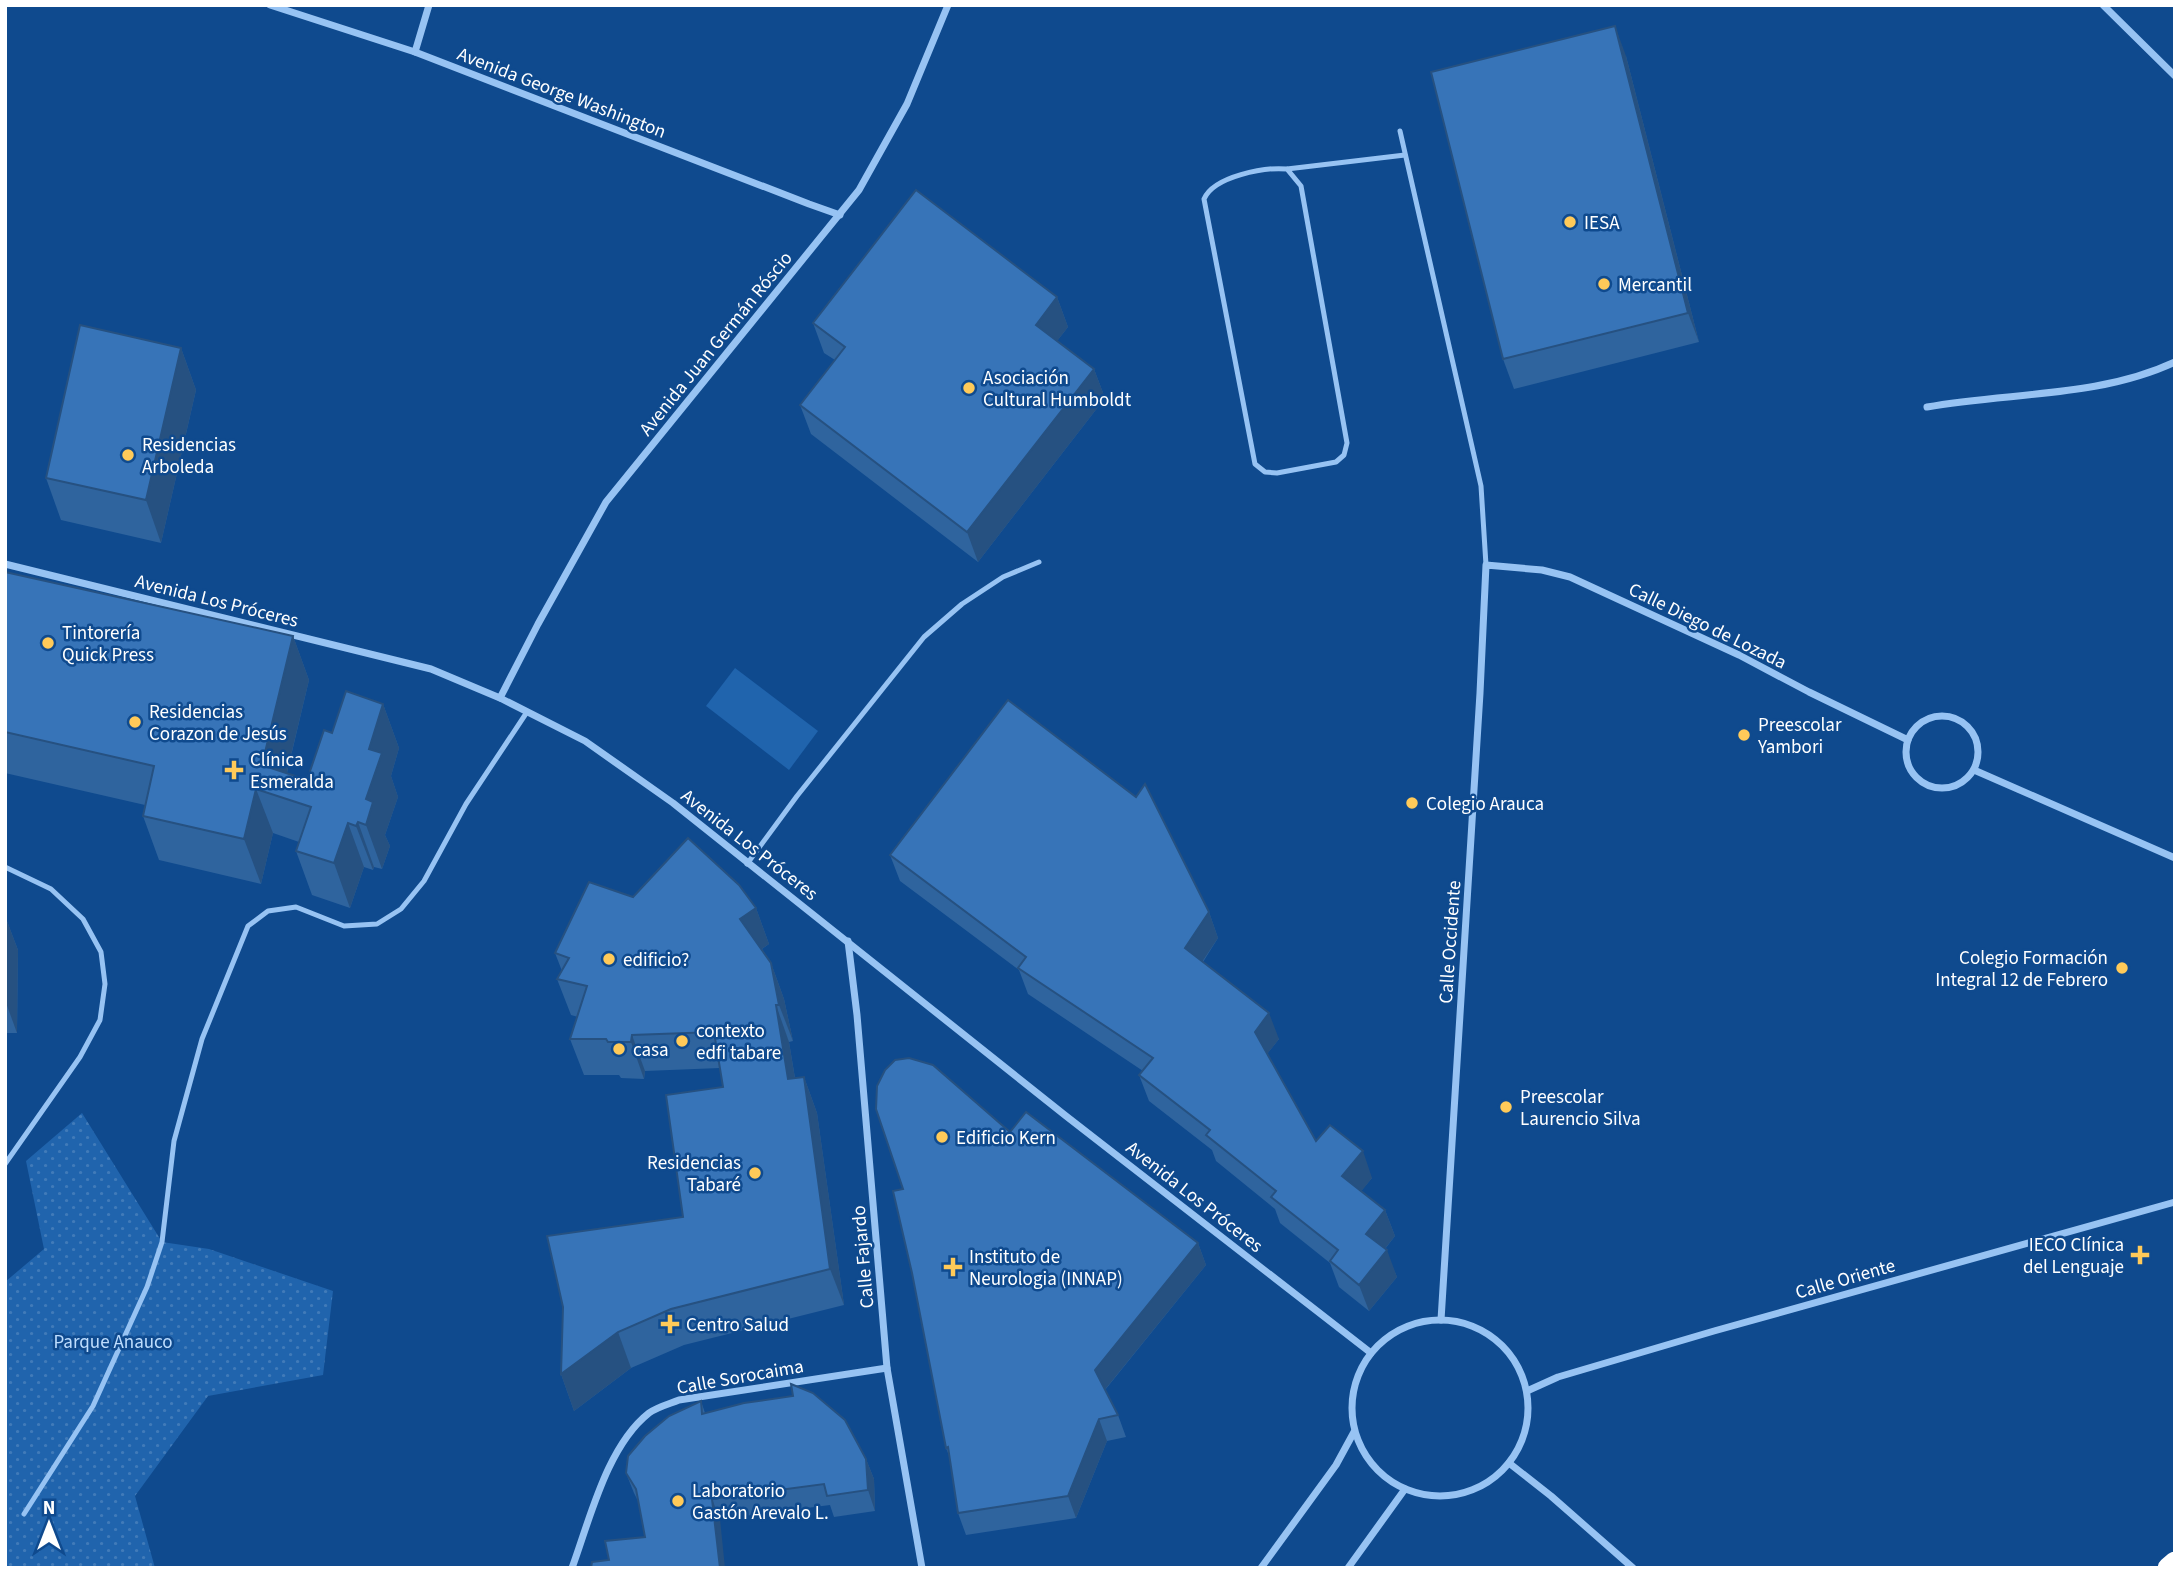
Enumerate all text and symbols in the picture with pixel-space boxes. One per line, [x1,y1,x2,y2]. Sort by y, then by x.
street label: Avenida George Washington [453,41,670,146]
place label: IESA [1584,210,1620,237]
marker: IESA [1562,214,1578,230]
street label: Avenida Juan Germán Róscio [633,246,799,442]
place label: Mercantil [1618,272,1692,299]
marker: Mercantil [1596,276,1612,292]
place label: Asociación Cultural Humboldt [983,365,1132,414]
marker: Asociación Cultural Humboldt [961,380,977,396]
place label: Residencias Arboleda [142,432,236,481]
marker: Residencias Arboleda [120,447,136,463]
street label: Avenida Los Próceres [132,568,301,635]
street label: Calle Diego de Lozada [1624,576,1791,676]
place label: Tintorería Quick Press [62,620,154,669]
marker: Tintorería Quick Press [40,635,56,651]
place label: Residencias Corazon de Jesús [149,699,287,748]
place label: Preescolar Yambori [1757,712,1842,761]
marker: Residencias Corazon de Jesús [127,714,143,730]
marker: Preescolar Yambori [1736,727,1752,743]
place label: Clínica Esmeralda [250,747,334,796]
marker: Clínica Esmeralda [224,760,244,780]
street label: Avenida Los Próceres [675,783,823,907]
place label: Colegio Arauca [1426,791,1544,818]
marker: Colegio Arauca [1404,795,1420,811]
street label: Calle Occidente [1433,880,1468,1005]
place label: Colegio Formación Integral 12 de Febrero [1935,945,2108,994]
place label: edificio? [623,947,689,974]
marker: edificio? [601,951,617,967]
marker: Colegio Formación Integral 12 de Febrero [2114,960,2130,976]
place label: contexto edfi tabare [696,1018,781,1067]
marker: contexto edfi tabare [674,1033,690,1049]
place label: casa [633,1037,669,1064]
marker: casa [611,1041,627,1057]
place label: Preescolar Laurencio Silva [1520,1084,1641,1133]
marker: Preescolar Laurencio Silva [1498,1099,1514,1115]
place label: Edificio Kern [956,1125,1056,1152]
marker: Edificio Kern [934,1129,950,1145]
street label: Avenida Los Próceres [1120,1135,1268,1259]
place label: Residencias Tabaré [647,1150,741,1199]
marker: Residencias Tabaré [747,1165,763,1181]
street label: Calle Fajardo [846,1204,881,1309]
place label: IECO Clínica del Lenguaje [2023,1232,2124,1281]
place label: Instituto de Neurologia (INNAP) [969,1244,1123,1293]
marker: IECO Clínica del Lenguaje [2130,1245,2150,1265]
street label: Calle Oriente [1792,1252,1898,1307]
marker: Instituto de Neurologia (INNAP) [943,1257,963,1277]
place label: Centro Salud [686,1312,789,1339]
marker: Centro Salud [660,1314,680,1334]
park label: Parque Anauco [53,1329,173,1356]
street label: Calle Sorocaima [675,1353,806,1402]
place label: Laboratorio Gastón Arevalo L. [692,1478,829,1527]
north arrow [14,1489,84,1559]
marker: Laboratorio Gastón Arevalo L. [670,1493,686,1509]
text: N [43,1495,55,1522]

